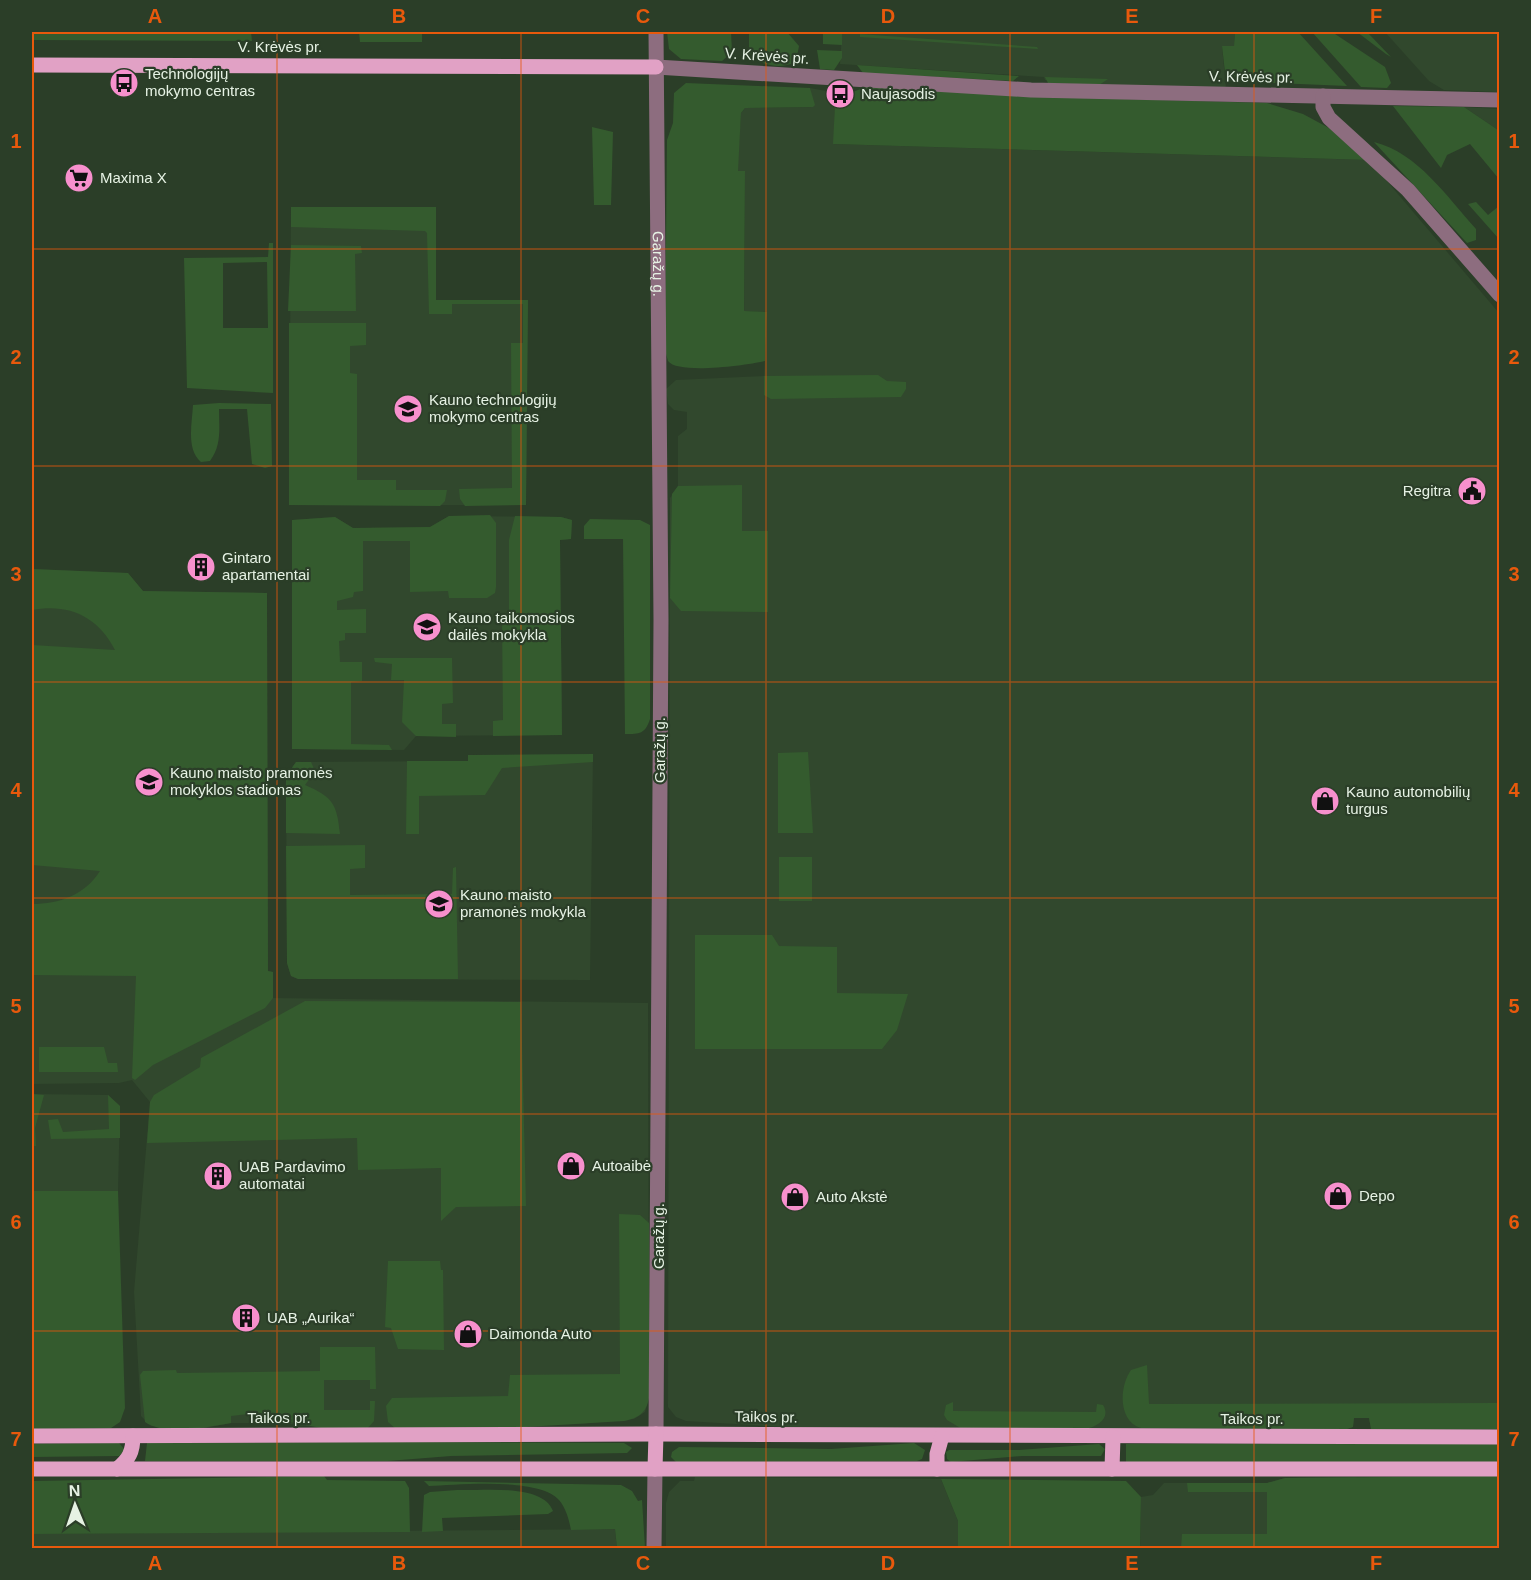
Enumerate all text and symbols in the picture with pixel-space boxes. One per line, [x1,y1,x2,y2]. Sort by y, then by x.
text: A [148,5,162,27]
text: B [392,5,406,27]
text: C [636,5,650,27]
text: D [881,5,895,27]
text: E [1125,5,1139,27]
text: F [1370,5,1382,27]
street label: V. Krėvės pr. [238,38,322,55]
street label: V. Krėvės pr. [724,44,810,67]
place label: Technologijų mokymo centras [145,65,255,99]
bus stop icon: Technologijų mokymo centras [108,67,140,99]
street label: V. Krėvės pr. [1209,67,1293,86]
bus stop icon: Naujasodis [824,78,856,110]
place label: Naujasodis [861,85,935,102]
text: 1 [10,130,22,152]
text: 1 [1508,130,1520,152]
supermarket icon: Maxima X [63,162,95,194]
place label: Maxima X [100,169,167,186]
street label: Garažų g. [650,231,667,297]
text: 2 [10,346,22,368]
text: 2 [1508,346,1520,368]
place label: Kauno technologijų mokymo centras [429,391,557,425]
school or university icon: Kauno technologijų mokymo centras [392,393,424,425]
public building icon: Regitra [1456,475,1488,507]
place label: Regitra [1403,482,1452,499]
place label: Gintaro apartamentai [222,549,310,583]
building icon: Gintaro apartamentai [185,551,217,583]
text: 3 [10,563,22,585]
text: 3 [1508,563,1520,585]
place label: Kauno taikomosios dailės mokykla [448,609,575,643]
school or university icon: Kauno taikomosios dailės mokykla [411,611,443,643]
street label: Garažų g. [651,717,668,783]
place label: Kauno maisto pramonės mokyklos stadionas [170,764,333,798]
school or university icon: Kauno maisto pramonės mokyklos stadionas [133,766,165,798]
text: 4 [10,779,22,801]
text: 4 [1508,779,1520,801]
place label: Kauno automobilių turgus [1346,783,1470,817]
shop icon: Kauno automobilių turgus [1309,785,1341,817]
place label: Kauno maisto pramonės mokykla [460,886,587,920]
school or university icon: Kauno maisto pramonės mokykla [423,888,455,920]
text: 5 [10,995,22,1017]
text: 5 [1508,995,1520,1017]
shop icon: Autoaibė [555,1150,587,1182]
place label: Autoaibė [592,1157,651,1174]
place label: UAB Pardavimo automatai [239,1158,346,1192]
building icon: UAB Pardavimo automatai [202,1160,234,1192]
shop icon: Depo [1322,1180,1354,1212]
shop icon: Auto Akstė [779,1181,811,1213]
place label: Depo [1359,1187,1395,1204]
place label: Auto Akstė [816,1188,888,1205]
street label: Garažų g. [650,1203,667,1269]
text: 6 [10,1211,22,1233]
text: 6 [1508,1211,1520,1233]
building icon: UAB „Aurika“ [230,1302,262,1334]
place label: UAB „Aurika“ [267,1309,355,1326]
shop icon: Daimonda Auto [452,1318,484,1350]
place label: Daimonda Auto [489,1325,592,1342]
street label: Taikos pr. [734,1407,798,1426]
street label: Taikos pr. [247,1409,311,1426]
street label: Taikos pr. [1220,1410,1284,1427]
text: 7 [10,1428,22,1450]
text: 7 [1508,1428,1520,1450]
north arrow [45,1475,105,1535]
text: N [68,1482,81,1499]
text: A [148,1552,162,1574]
text: B [392,1552,406,1574]
text: C [636,1552,650,1574]
text: D [881,1552,895,1574]
text: E [1125,1552,1139,1574]
text: F [1370,1552,1382,1574]

